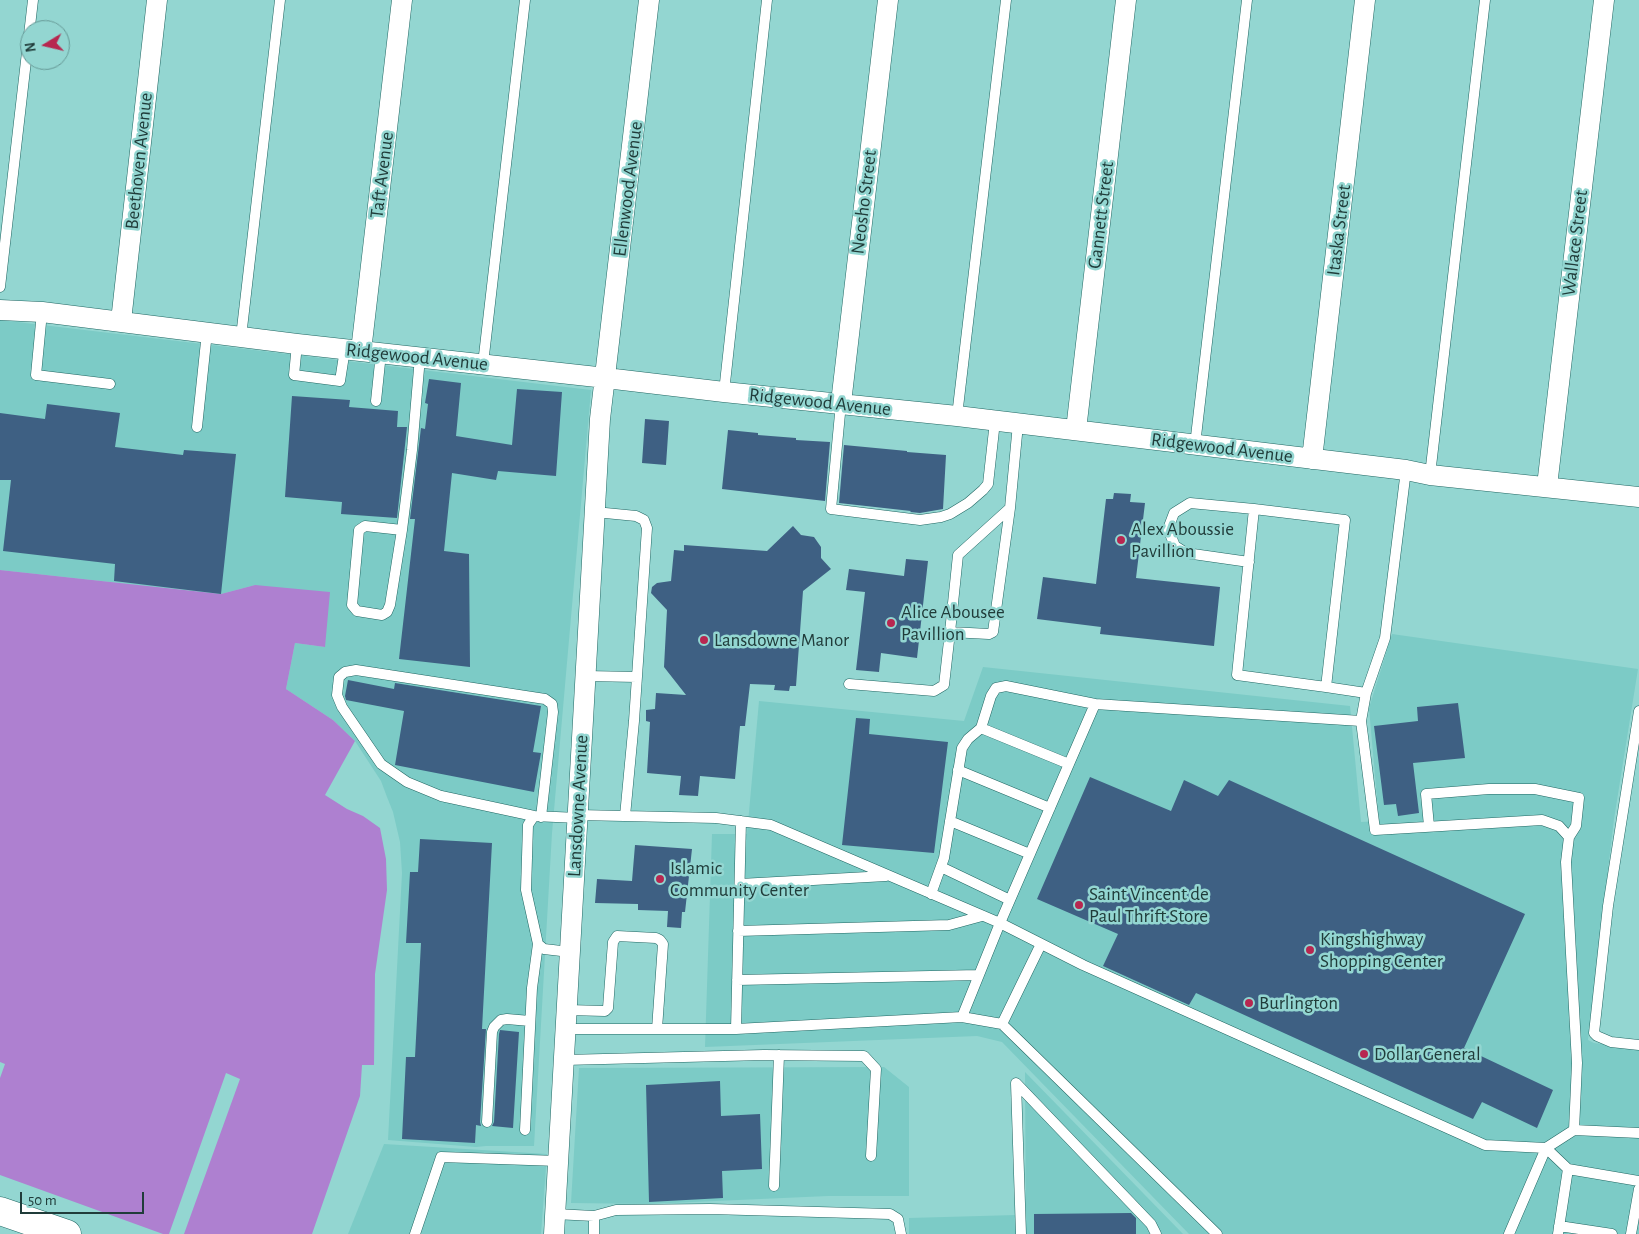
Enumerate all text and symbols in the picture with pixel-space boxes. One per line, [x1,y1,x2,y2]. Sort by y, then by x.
north arrow [20,20,70,70]
text: N [23,41,39,53]
street label: Beethoven Avenue [120,91,158,231]
street label: Ellenwood Avenue [608,120,648,258]
street label: Taft Avenue [365,130,399,220]
street label: Neosho Street [846,149,882,255]
street label: Gannett Street [1083,160,1119,270]
street label: Itaska Street [1322,183,1356,277]
street label: Wallace Street [1557,189,1593,297]
street label: Ridgewood Avenue [345,338,489,376]
street label: Ridgewood Avenue [748,383,892,421]
street label: Ridgewood Avenue [1150,428,1294,468]
place label: Alex Aboussie Pavillion [1131,518,1234,562]
marker: Alex Aboussie Pavillion [1115,534,1127,546]
place label: Alice Abousee Pavillion [901,601,1005,645]
marker: Alice Abousee Pavillion [885,617,897,629]
place label: Lansdowne Manor [714,629,849,651]
marker: Lansdowne Manor [698,634,710,646]
street label: Lansdowne Avenue [563,734,593,878]
place label: Islamic Community Center [670,857,809,901]
marker: Islamic Community Center [654,873,666,885]
place label: Saint Vincent de Paul Thrift Store [1089,883,1209,927]
marker: Saint Vincent de Paul Thrift Store [1073,899,1085,911]
place label: Kingshighway Shopping Center [1320,928,1443,972]
marker: Kingshighway Shopping Center [1304,944,1316,956]
place label: Burlington [1259,992,1338,1014]
marker: Burlington [1243,997,1255,1009]
place label: Dollar General [1374,1043,1481,1065]
marker: Dollar General [1358,1048,1370,1060]
scale bar [22,1182,146,1214]
text: 50 m [28,1193,57,1208]

